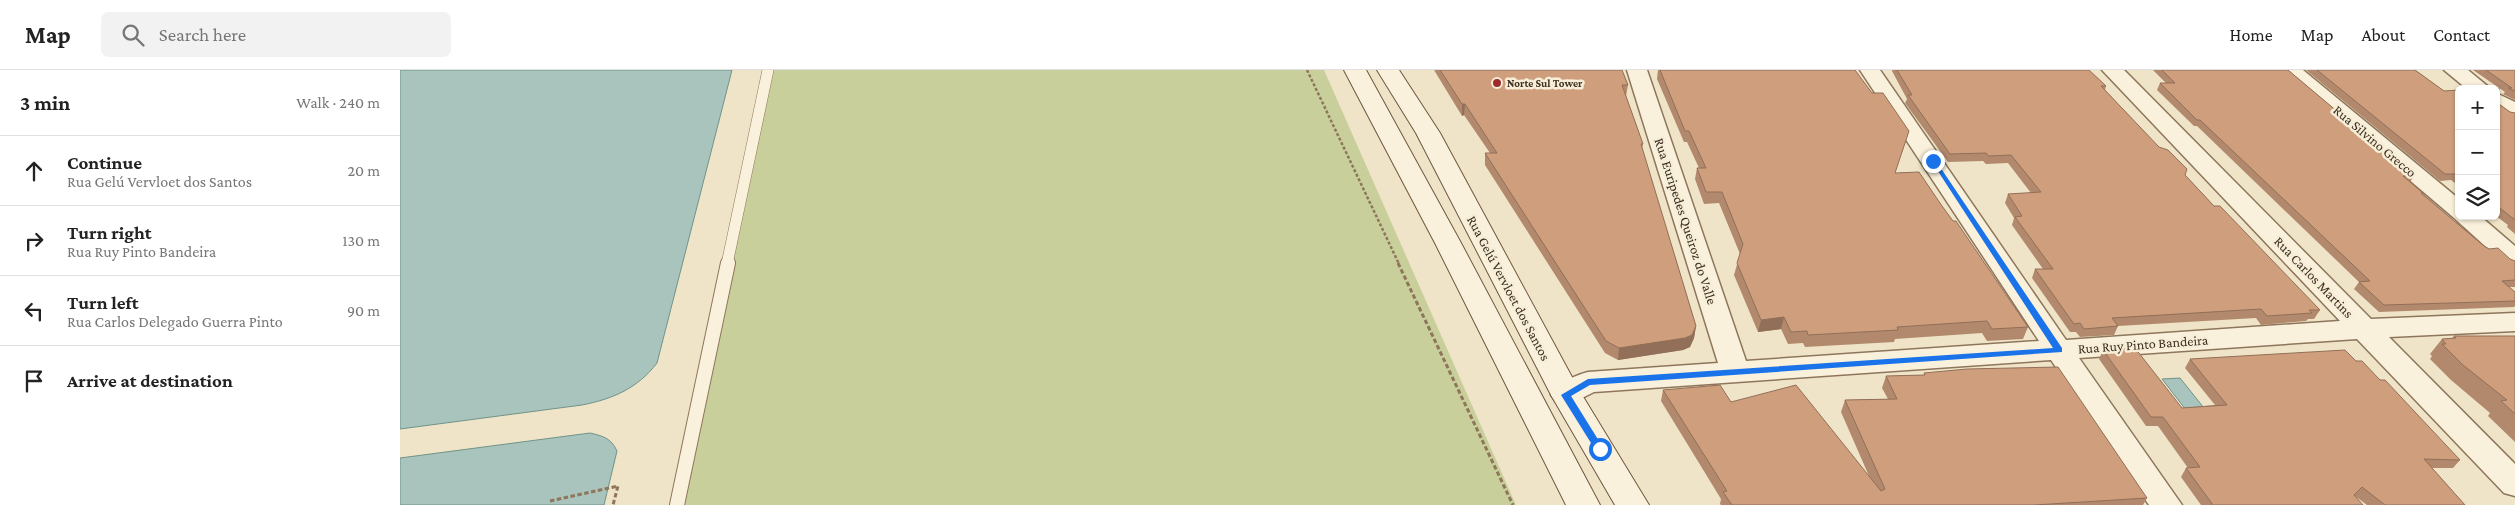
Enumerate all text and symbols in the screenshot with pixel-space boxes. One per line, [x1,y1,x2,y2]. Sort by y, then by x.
search box [101,12,451,57]
text: Map [25,21,71,48]
icon: search [119,21,147,49]
text: Search here [159,24,246,45]
text: Home [2230,25,2273,45]
text: Map [2301,25,2333,45]
text: About [2361,25,2405,45]
text: Contact [2433,25,2490,45]
marker: Norte Sul Tower [1491,77,1503,89]
place label: Norte Sul Tower [1507,77,1583,89]
map controls [2455,85,2500,220]
button: + [2455,85,2500,130]
text: 3 min [20,91,70,115]
text: Walk · 240 m [296,94,380,111]
street label: Rua Silvino Grecco [2330,102,2420,180]
button: − [2455,130,2500,175]
street label: Rua Euripedes Queiroz do Valle [1652,136,1720,306]
route end [1922,150,1945,173]
text: Continue [67,152,142,173]
icon: ahead [20,157,48,185]
text: 20 m [347,162,380,179]
text: Rua Gelú Vervloet dos Santos [67,173,252,190]
button: layers [2455,175,2500,220]
street label: Rua Gelú Vervloet dos Santos [1464,213,1554,363]
text: Turn right [67,222,152,243]
icon: right [20,227,48,255]
text: 130 m [342,232,380,249]
street label: Rua Carlos Martins [2271,233,2357,321]
text: Rua Ruy Pinto Bandeira [67,243,216,260]
text: Turn left [67,292,139,313]
icon: left [20,297,48,325]
text: 90 m [347,302,380,319]
text: Rua Carlos Delegado Guerra Pinto [67,313,283,330]
street label: Rua Ruy Pinto Bandeira [2077,331,2209,357]
icon: arrive [20,367,48,395]
text: Arrive at destination [67,370,233,391]
route start [1589,438,1612,461]

